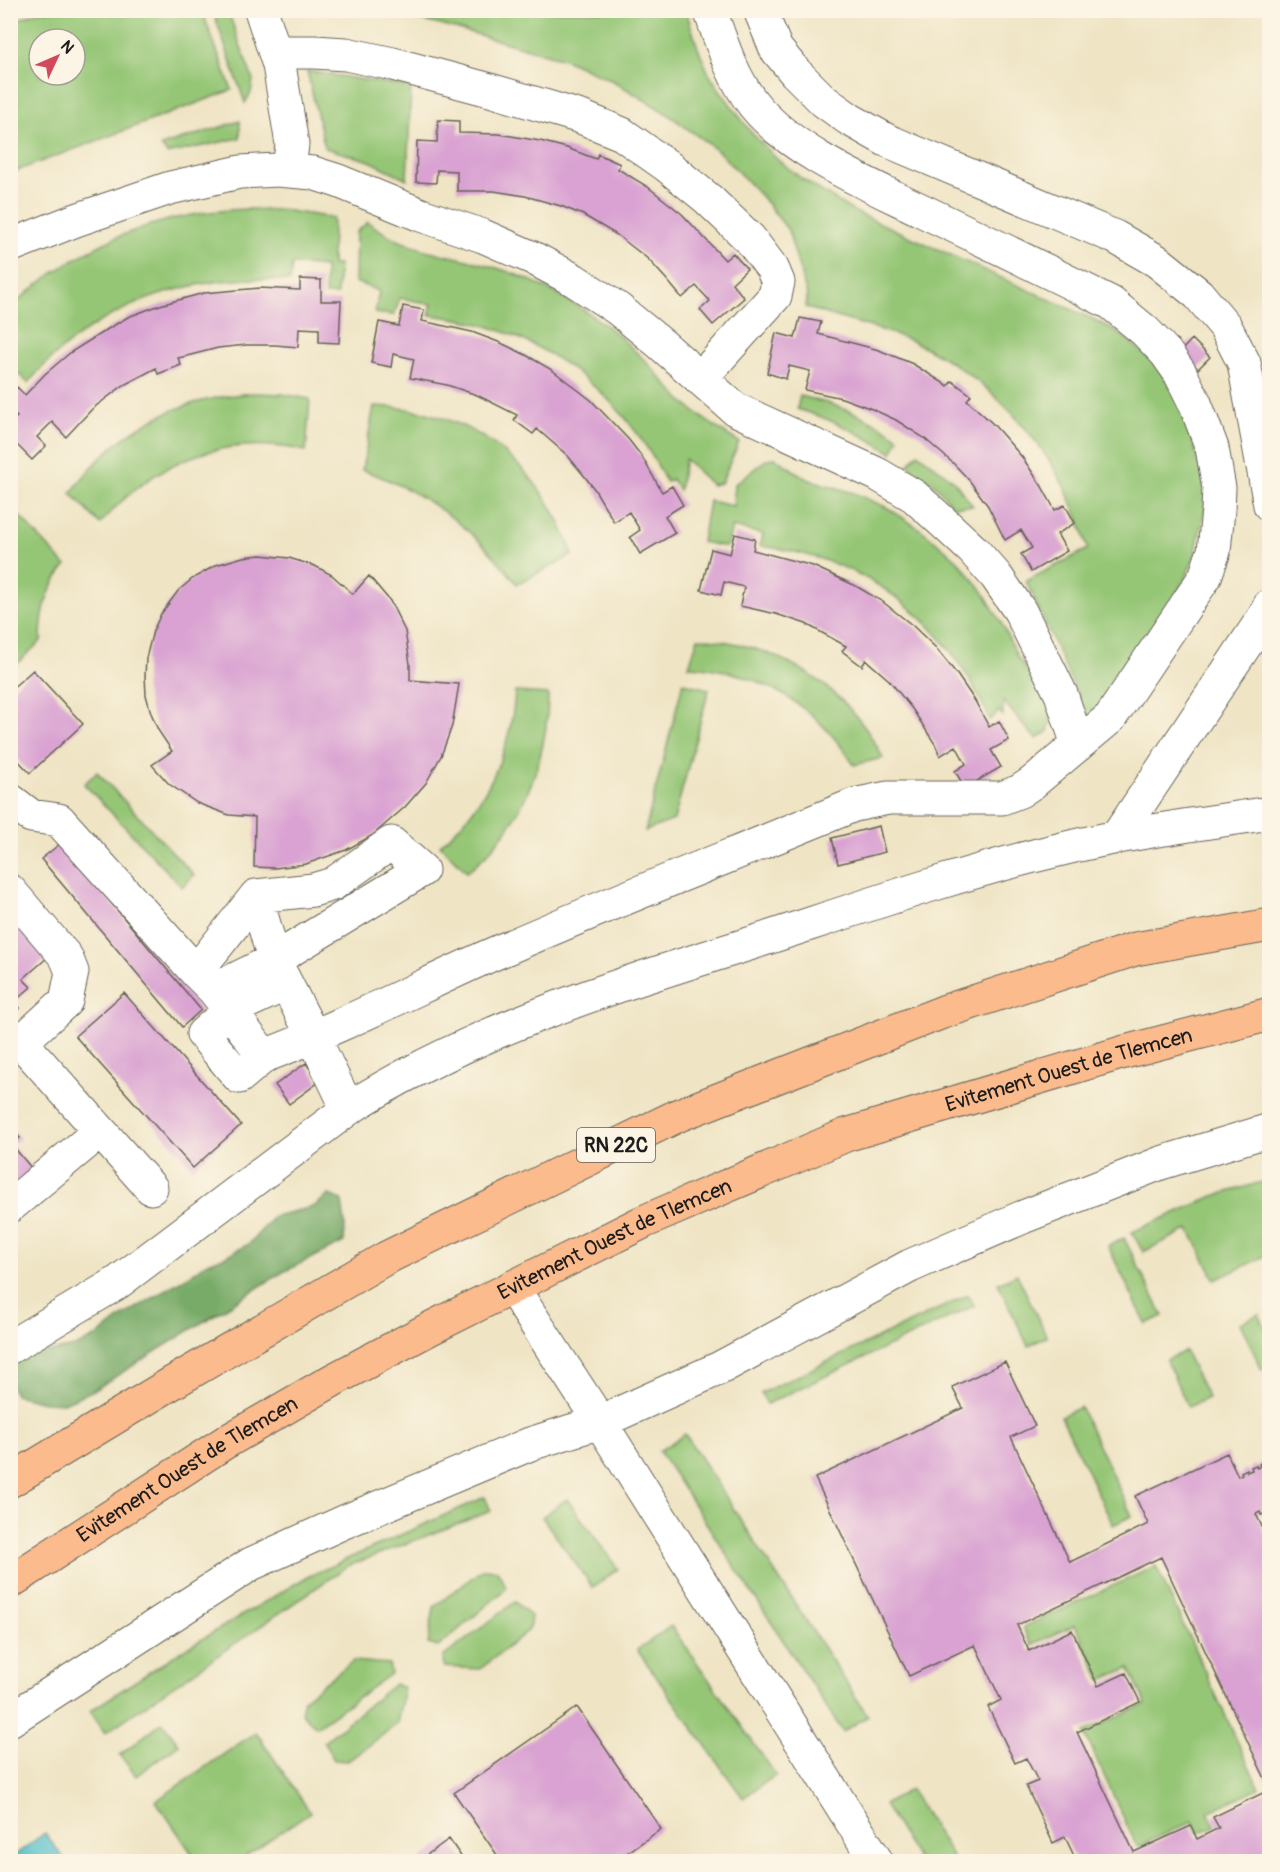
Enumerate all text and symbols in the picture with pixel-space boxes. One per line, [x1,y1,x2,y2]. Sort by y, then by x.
north arrow [27,27,87,87]
text: N [56,36,78,58]
street label: Evitement Ouest de Tlemcen [942,1022,1195,1119]
road number: RN 22C [577,1128,655,1162]
street label: Evitement Ouest de Tlemcen [493,1173,736,1307]
street label: Evitement Ouest de Tlemcen [72,1390,303,1549]

